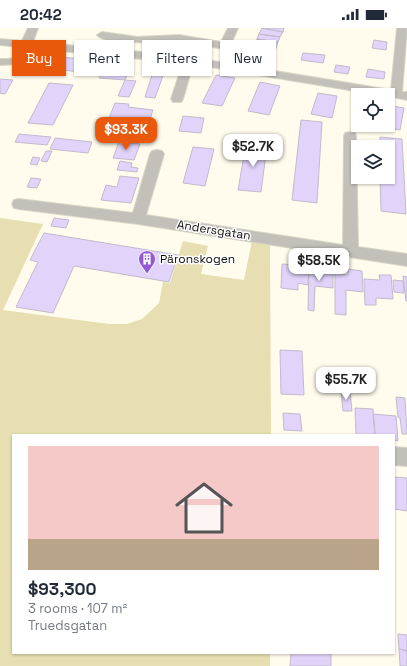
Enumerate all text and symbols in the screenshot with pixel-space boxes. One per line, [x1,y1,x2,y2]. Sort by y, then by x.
text: 20:42 [20,5,62,24]
chip: Buy [12,40,66,76]
chip: Rent [74,40,134,76]
chip: Filters [142,40,212,76]
chip: New [220,40,276,76]
map controls [351,88,395,184]
button: locate [351,88,395,132]
pin: $93.3K [93,117,159,151]
text: $93.3K [104,121,148,138]
pin: $52.7K [220,134,286,168]
text: $52.7K [232,138,274,155]
button: layers [351,140,395,184]
street label: Andersgatan [176,216,252,244]
pin: $58.5K [286,248,352,282]
building icon: Päronskogen [137,249,157,274]
place label: Päronskogen [160,251,235,267]
text: $58.5K [297,252,341,269]
pin: $55.7K [313,367,379,401]
text: $55.7K [325,371,367,388]
icon: home [168,472,240,544]
text: $93,300 [28,578,97,600]
text: 3 rooms · 107 m² [28,600,127,617]
text: Truedsgatan [28,617,107,634]

